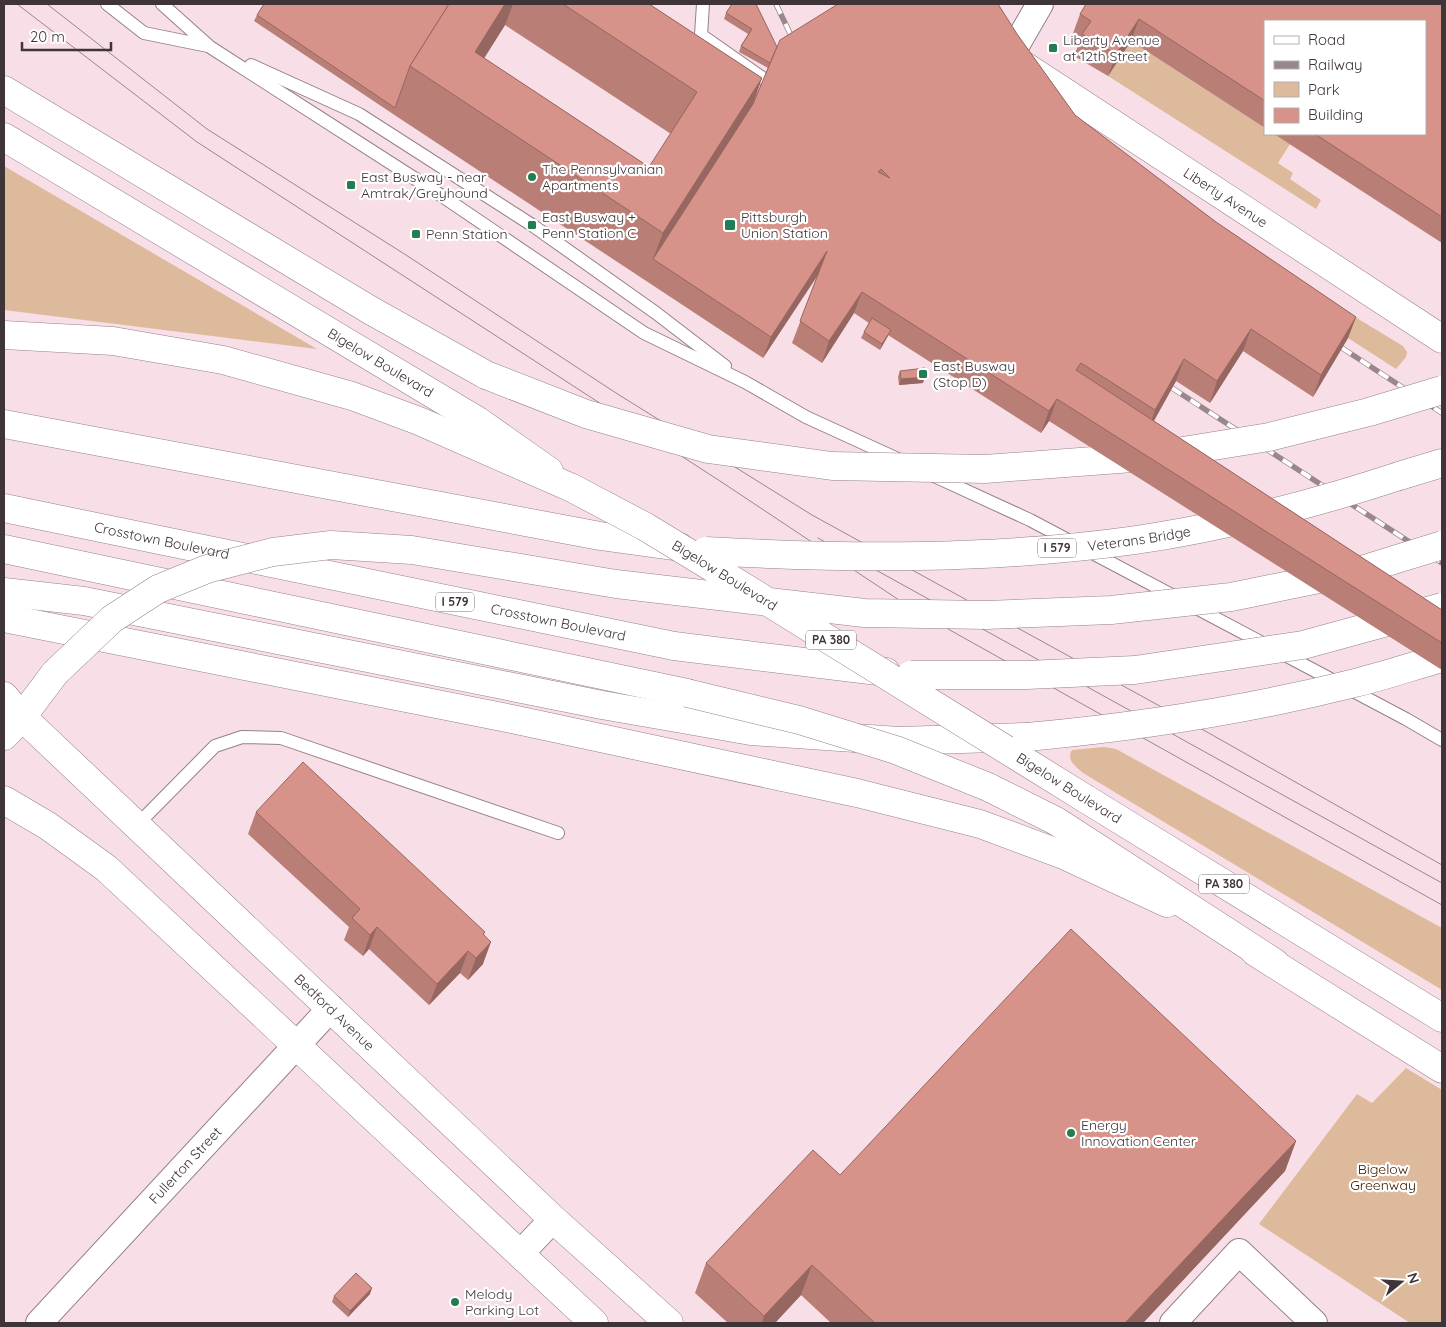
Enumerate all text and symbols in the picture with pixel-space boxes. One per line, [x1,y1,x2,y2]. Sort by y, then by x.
scale bar [22,20,111,52]
legend [1264,20,1426,135]
text: 20 m [30,27,65,46]
text: Road [1308,30,1345,49]
place label: Liberty Avenue at 12th Street [1063,31,1160,65]
marker: Liberty Avenue at 12th Street [1047,42,1059,54]
text: Railway [1308,55,1363,74]
text: Park [1308,80,1340,99]
text: Building [1308,105,1363,124]
place label: The Pennsylvanian Apartments [542,160,663,194]
street label: Liberty Avenue [1180,163,1271,231]
place label: East Busway - near Amtrak/Greyhound [361,168,488,202]
marker: The Pennsylvanian Apartments [526,171,538,183]
marker: East Busway - near Amtrak/Greyhound [345,179,357,191]
place label: East Busway + Penn Station C [542,208,636,242]
place label: Pittsburgh Union Station [741,208,828,242]
marker: Pittsburgh Union Station [723,218,737,232]
marker: East Busway + Penn Station C [526,219,538,231]
place label: Penn Station [426,225,508,243]
marker: Penn Station [410,228,422,240]
street label: Bigelow Boulevard [324,324,437,401]
place label: East Busway (Stop D) [933,357,1015,391]
marker: East Busway (Stop D) [917,368,929,380]
street label: Crosstown Boulevard [93,518,231,563]
street label: Veterans Bridge [1086,522,1192,555]
street label: Bigelow Boulevard [669,536,781,615]
road number: I 579 [1038,538,1076,558]
road number: I 579 [436,592,474,612]
street label: Crosstown Boulevard [489,600,627,645]
road number: PA 380 [806,630,856,650]
street label: Bigelow Boulevard [1013,749,1125,827]
road number: PA 380 [1199,874,1249,894]
street label: Bedford Avenue [291,970,378,1055]
place label: Energy Innovation Center [1081,1116,1197,1150]
street label: Fullerton Street [145,1123,225,1208]
marker: Energy Innovation Center [1065,1127,1077,1139]
park label: Bigelow Greenway [1350,1160,1416,1194]
north arrow [1376,1257,1426,1307]
text: N [1403,1270,1424,1286]
place label: Melody Parking Lot [465,1285,539,1319]
marker: Melody Parking Lot [449,1296,461,1308]

